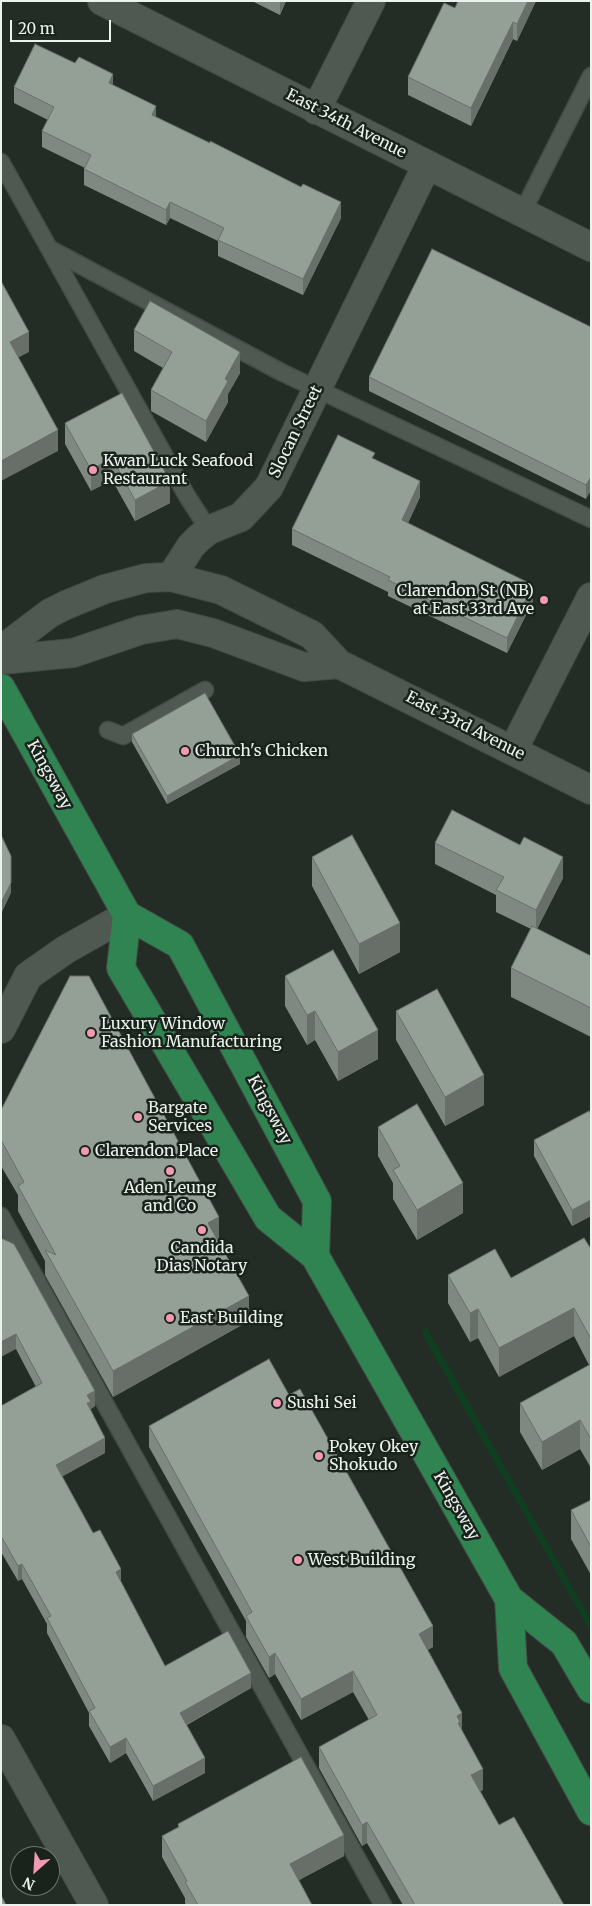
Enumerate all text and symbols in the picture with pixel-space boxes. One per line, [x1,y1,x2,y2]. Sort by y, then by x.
scale bar [12,10,114,42]
text: 20 m [18,19,55,38]
street label: East 34th Avenue [283,85,409,163]
street label: Slocan Street [265,382,327,482]
place label: Kwan Luck Seafood Restaurant [103,451,253,489]
marker: Kwan Luck Seafood Restaurant [87,464,99,476]
place label: Clarendon St (NB) at East 33rd Ave [397,581,534,619]
marker: Clarendon St (NB) at East 33rd Ave [538,594,550,606]
street label: East 33rd Avenue [402,688,528,764]
street label: Kingsway [22,737,76,813]
place label: Church's Chicken [195,741,328,761]
marker: Church's Chicken [179,745,191,757]
place label: Luxury Window Fashion Manufacturing [101,1014,282,1052]
marker: Luxury Window Fashion Manufacturing [85,1027,97,1039]
street label: Kingsway [243,1072,295,1148]
place label: Bargate Services [148,1098,212,1136]
marker: Bargate Services [132,1111,144,1123]
place label: Clarendon Place [95,1141,218,1161]
marker: Clarendon Place [79,1145,91,1157]
marker: Aden Leung and Co [164,1165,176,1177]
place label: Aden Leung and Co [124,1178,216,1216]
marker: Candida Dias Notary [196,1224,208,1236]
place label: Candida Dias Notary [157,1238,247,1276]
place label: East Building [180,1308,283,1328]
marker: East Building [164,1312,176,1324]
place label: Sushi Sei [287,1393,357,1413]
marker: Sushi Sei [271,1397,283,1409]
place label: Pokey Okey Shokudo [329,1437,418,1475]
marker: Pokey Okey Shokudo [313,1450,325,1462]
street label: Kingsway [429,1468,483,1544]
place label: West Building [308,1550,415,1570]
marker: West Building [292,1554,304,1566]
north arrow [10,1846,60,1896]
text: N [20,1873,38,1894]

